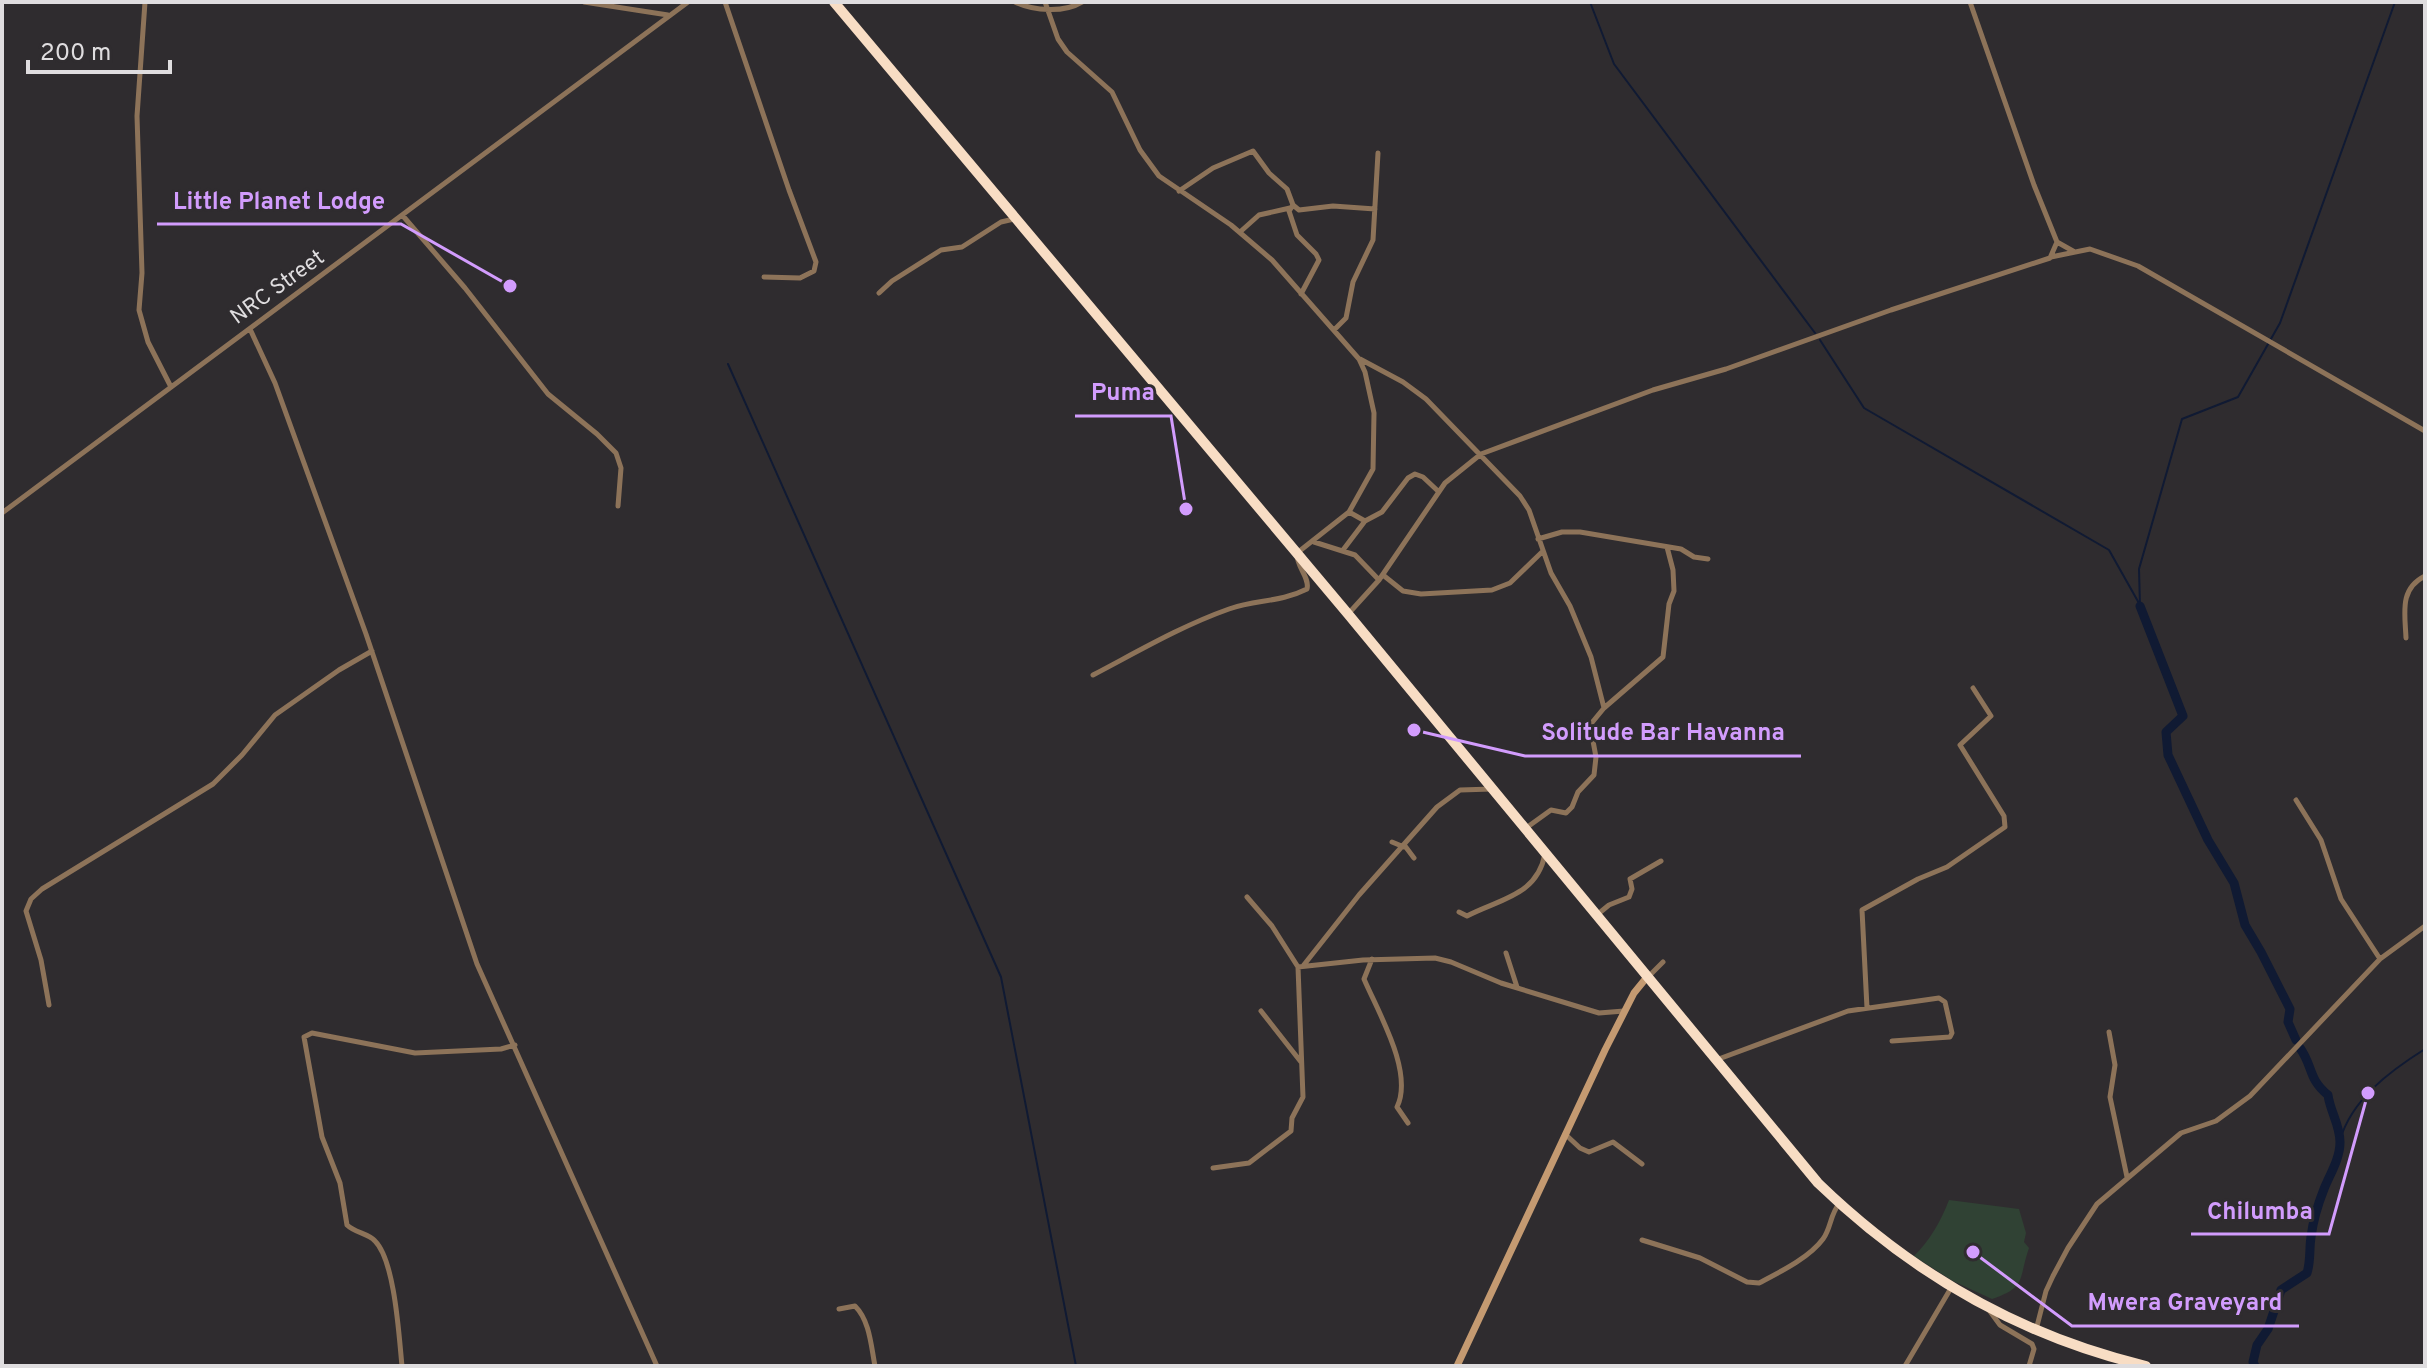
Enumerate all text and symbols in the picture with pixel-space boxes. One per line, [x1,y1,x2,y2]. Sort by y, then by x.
scale bar [28,24,170,74]
text: 200 m [40,39,111,69]
callout: Little Planet Lodge [157,176,401,224]
text: Little Planet Lodge [173,188,385,218]
street label: NRC Street [226,245,330,331]
callout: Puma [1075,368,1171,416]
text: Puma [1091,379,1155,409]
callout: Solitude Bar Havanna [1525,708,1801,756]
text: Solitude Bar Havanna [1541,719,1785,749]
callout: Chilumba [2191,1186,2329,1234]
text: Chilumba [2207,1198,2313,1228]
callout: Mwera Graveyard [2072,1278,2299,1326]
text: Mwera Graveyard [2088,1289,2282,1319]

